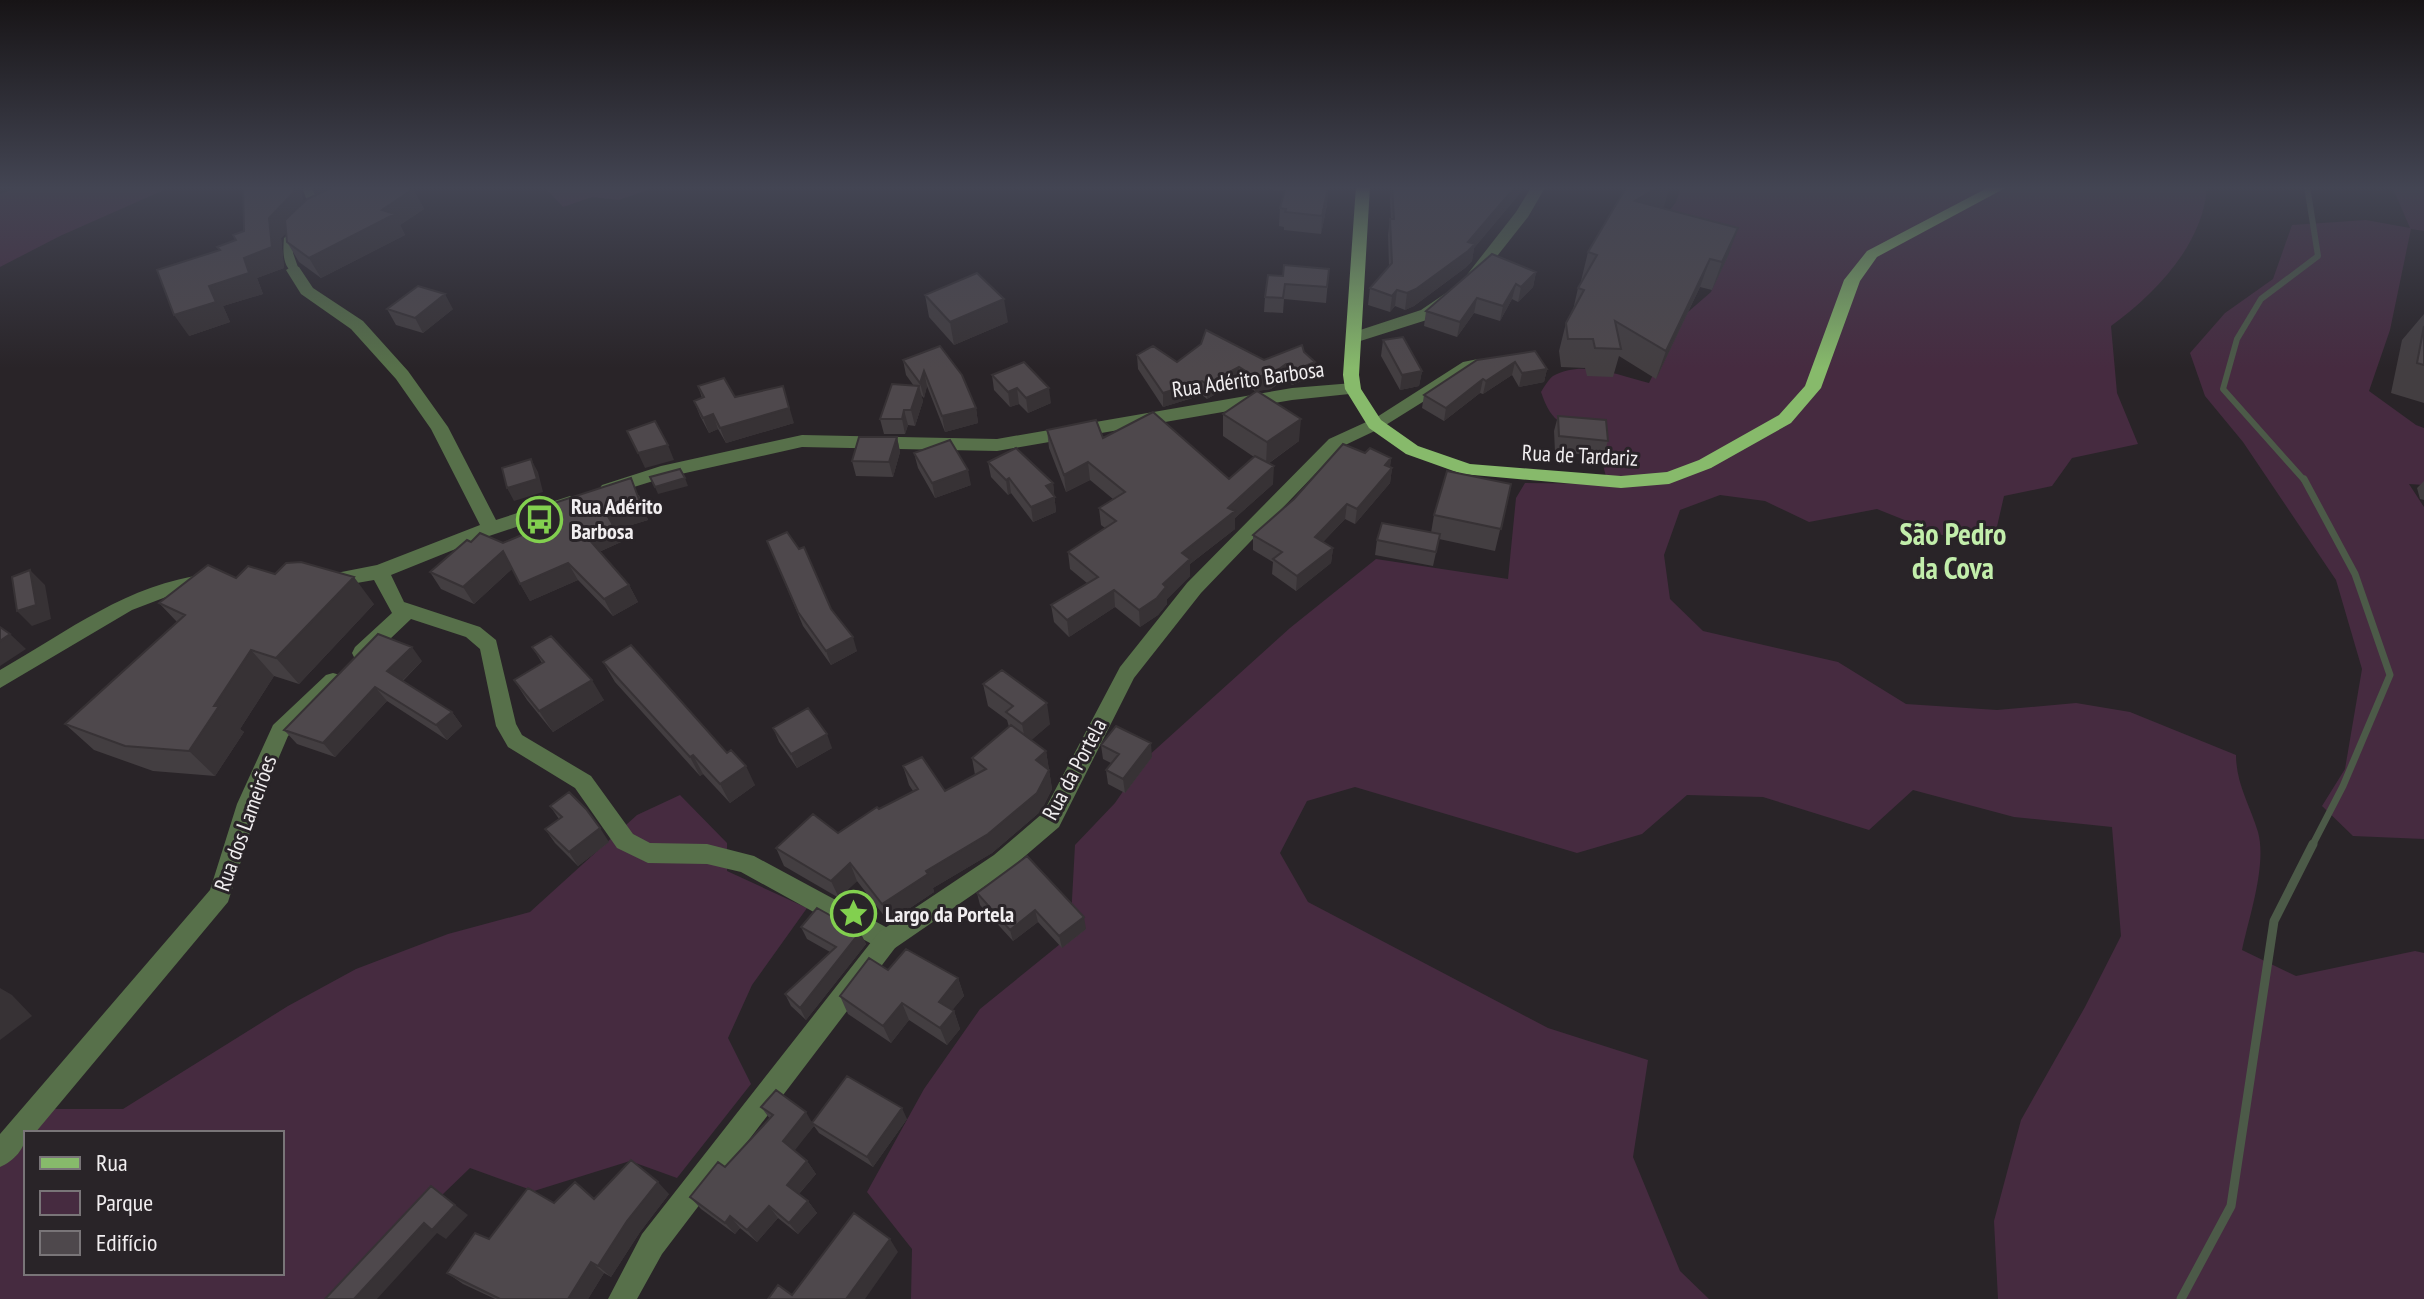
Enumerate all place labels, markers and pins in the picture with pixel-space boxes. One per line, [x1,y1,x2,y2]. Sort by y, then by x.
place label: Rua Adérito Barbosa [571,492,663,545]
bus stop icon: Rua Adérito Barbosa [516,495,564,543]
place icon: Largo da Portela [830,890,878,938]
place label: Largo da Portela [885,900,1014,928]

